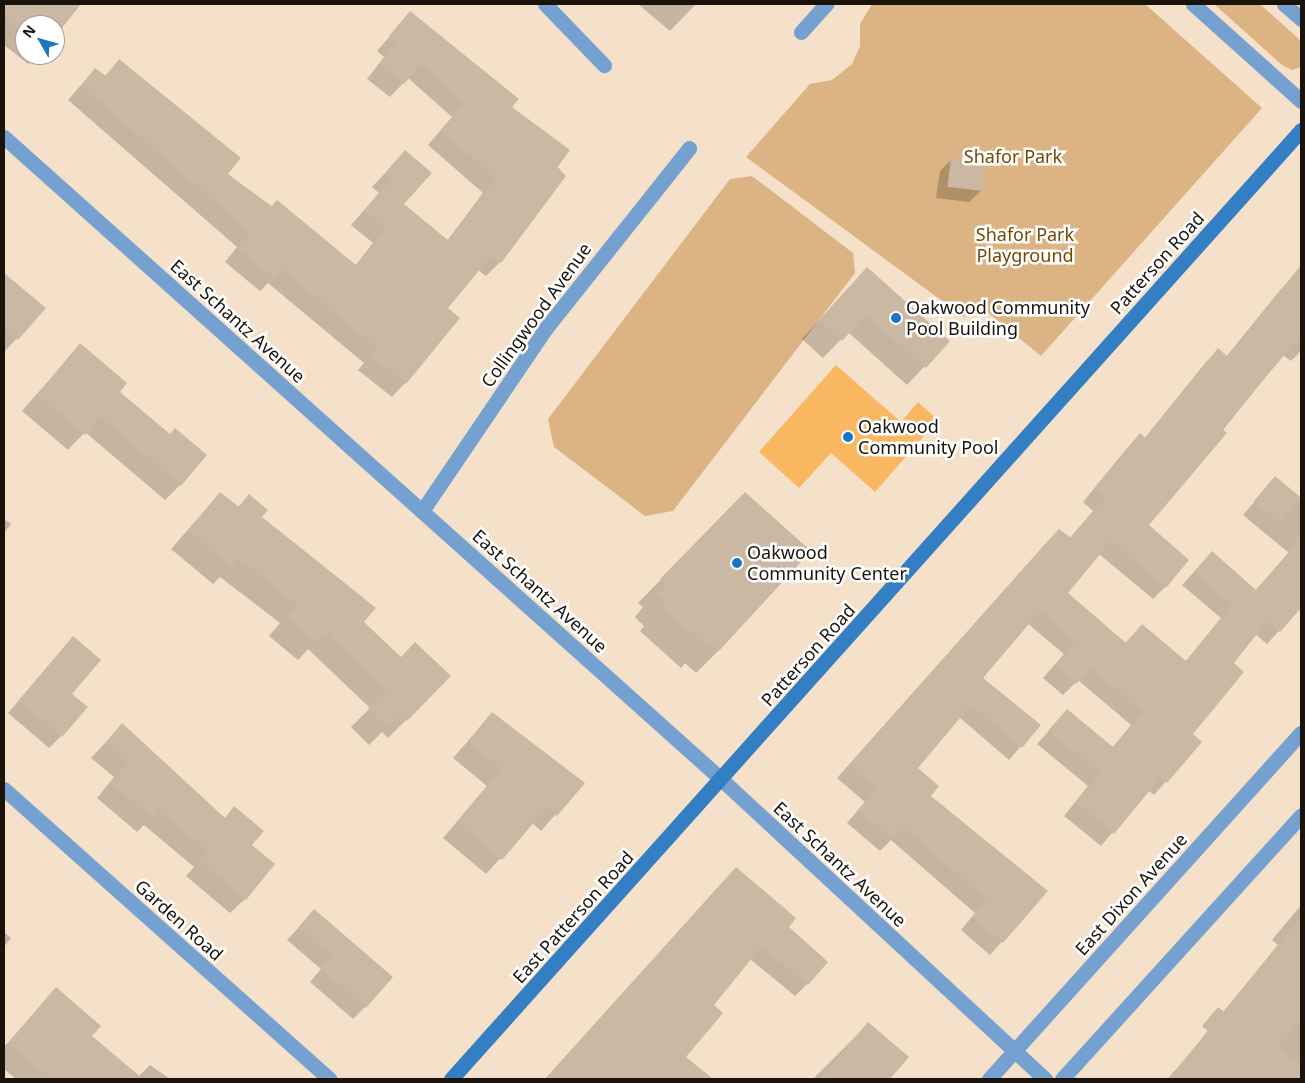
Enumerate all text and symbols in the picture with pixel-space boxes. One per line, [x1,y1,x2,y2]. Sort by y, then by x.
north arrow [15,15,65,65]
text: N [18,21,40,41]
park label: Shafor Park [964,145,1062,167]
street label: Patterson Road [1105,207,1209,319]
park label: Shafor Park Playground [976,224,1074,266]
street label: Collingwood Avenue [476,239,596,391]
street label: East Schantz Avenue [166,255,310,387]
place label: Oakwood Community Pool Building [906,297,1090,340]
marker: Oakwood Community Pool Building [890,312,902,324]
place label: Oakwood Community Pool [858,416,998,458]
marker: Oakwood Community Pool [842,431,854,443]
street label: East Schantz Avenue [468,525,612,657]
place label: Oakwood Community Center [747,542,907,584]
marker: Oakwood Community Center [731,557,743,569]
street label: Patterson Road [756,599,860,711]
street label: East Schantz Avenue [769,797,911,931]
street label: East Dixon Avenue [1071,829,1191,959]
street label: East Patterson Road [508,847,638,987]
street label: Garden Road [131,875,227,965]

